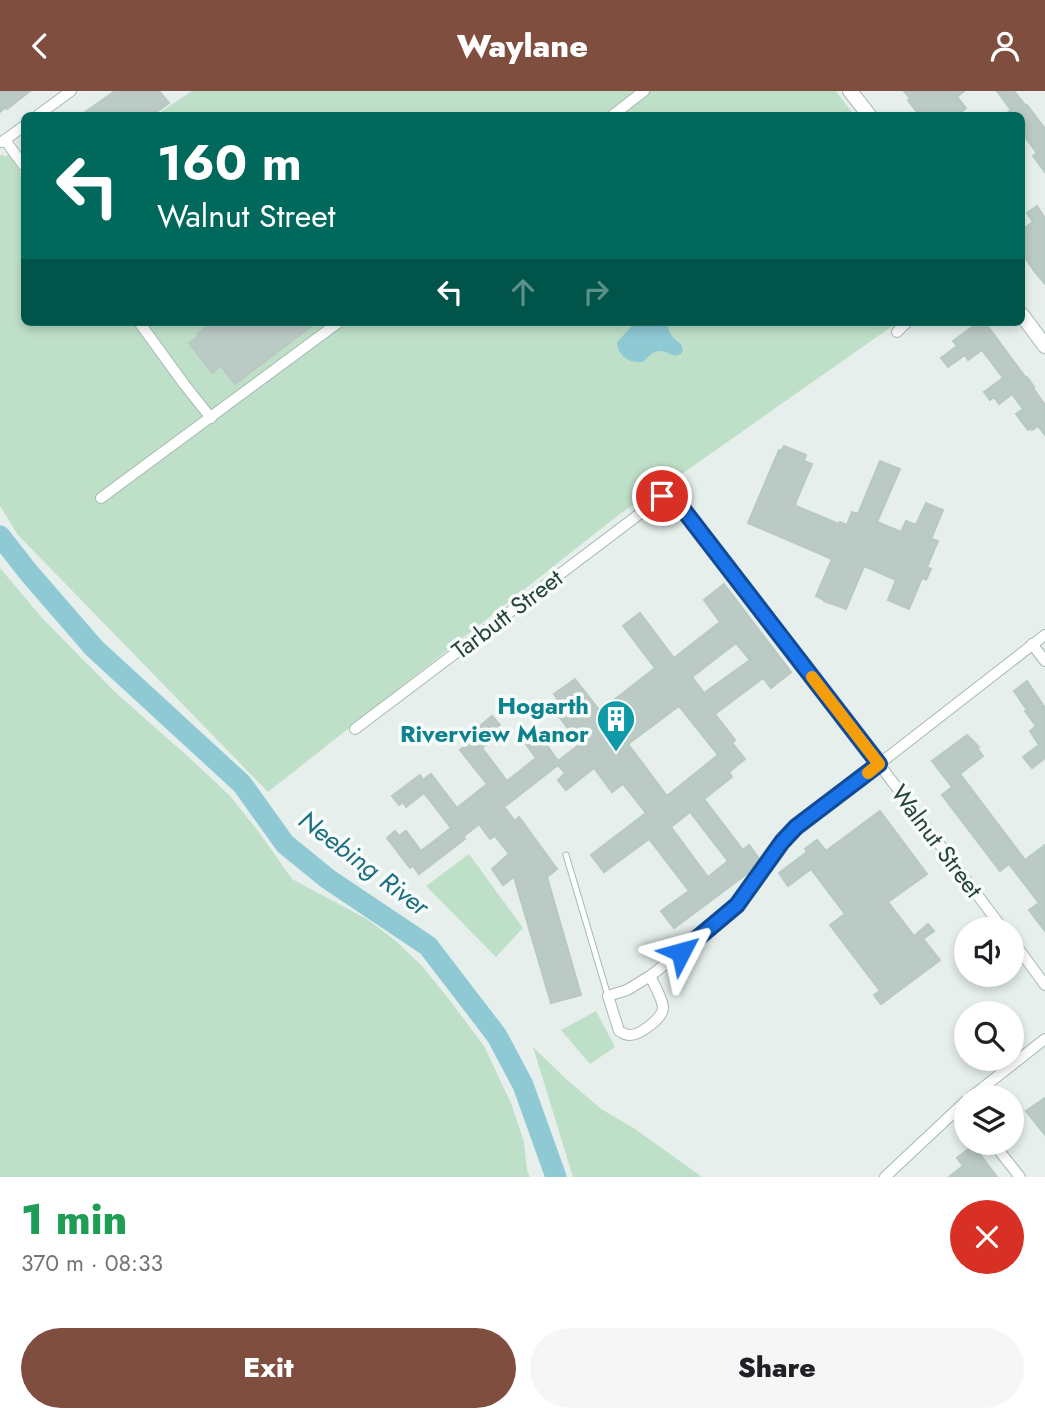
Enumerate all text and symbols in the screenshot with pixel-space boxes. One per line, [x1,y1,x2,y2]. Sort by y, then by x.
text: Waylane [457,23,588,69]
icon: back [21,27,59,65]
icon: person [986,27,1024,65]
text: 160 m [157,128,302,198]
icon: left [42,140,133,231]
text: Walnut Street [157,193,335,239]
icon: left [431,273,469,311]
icon: ahead [504,273,542,311]
icon: right [577,273,615,311]
pin [632,466,692,526]
icon: arrive [643,477,681,515]
street label: Tarbutt Street [444,561,570,667]
place label: Hogarth Riverview Manor [400,688,589,751]
building icon: Hogarth Riverview Manor [595,698,637,753]
street label: Walnut Street [883,777,991,905]
water label: Neebing River [291,801,438,926]
position arrow [644,915,718,989]
map controls [954,917,1024,1155]
button: sound [954,917,1024,987]
button: search [954,1001,1024,1071]
button: layers [954,1085,1024,1155]
text: 1 min [21,1189,127,1250]
button: close [950,1200,1024,1274]
text: 370 m · 08:33 [21,1246,163,1280]
button: Exit [21,1328,516,1408]
button: Share [530,1328,1024,1408]

